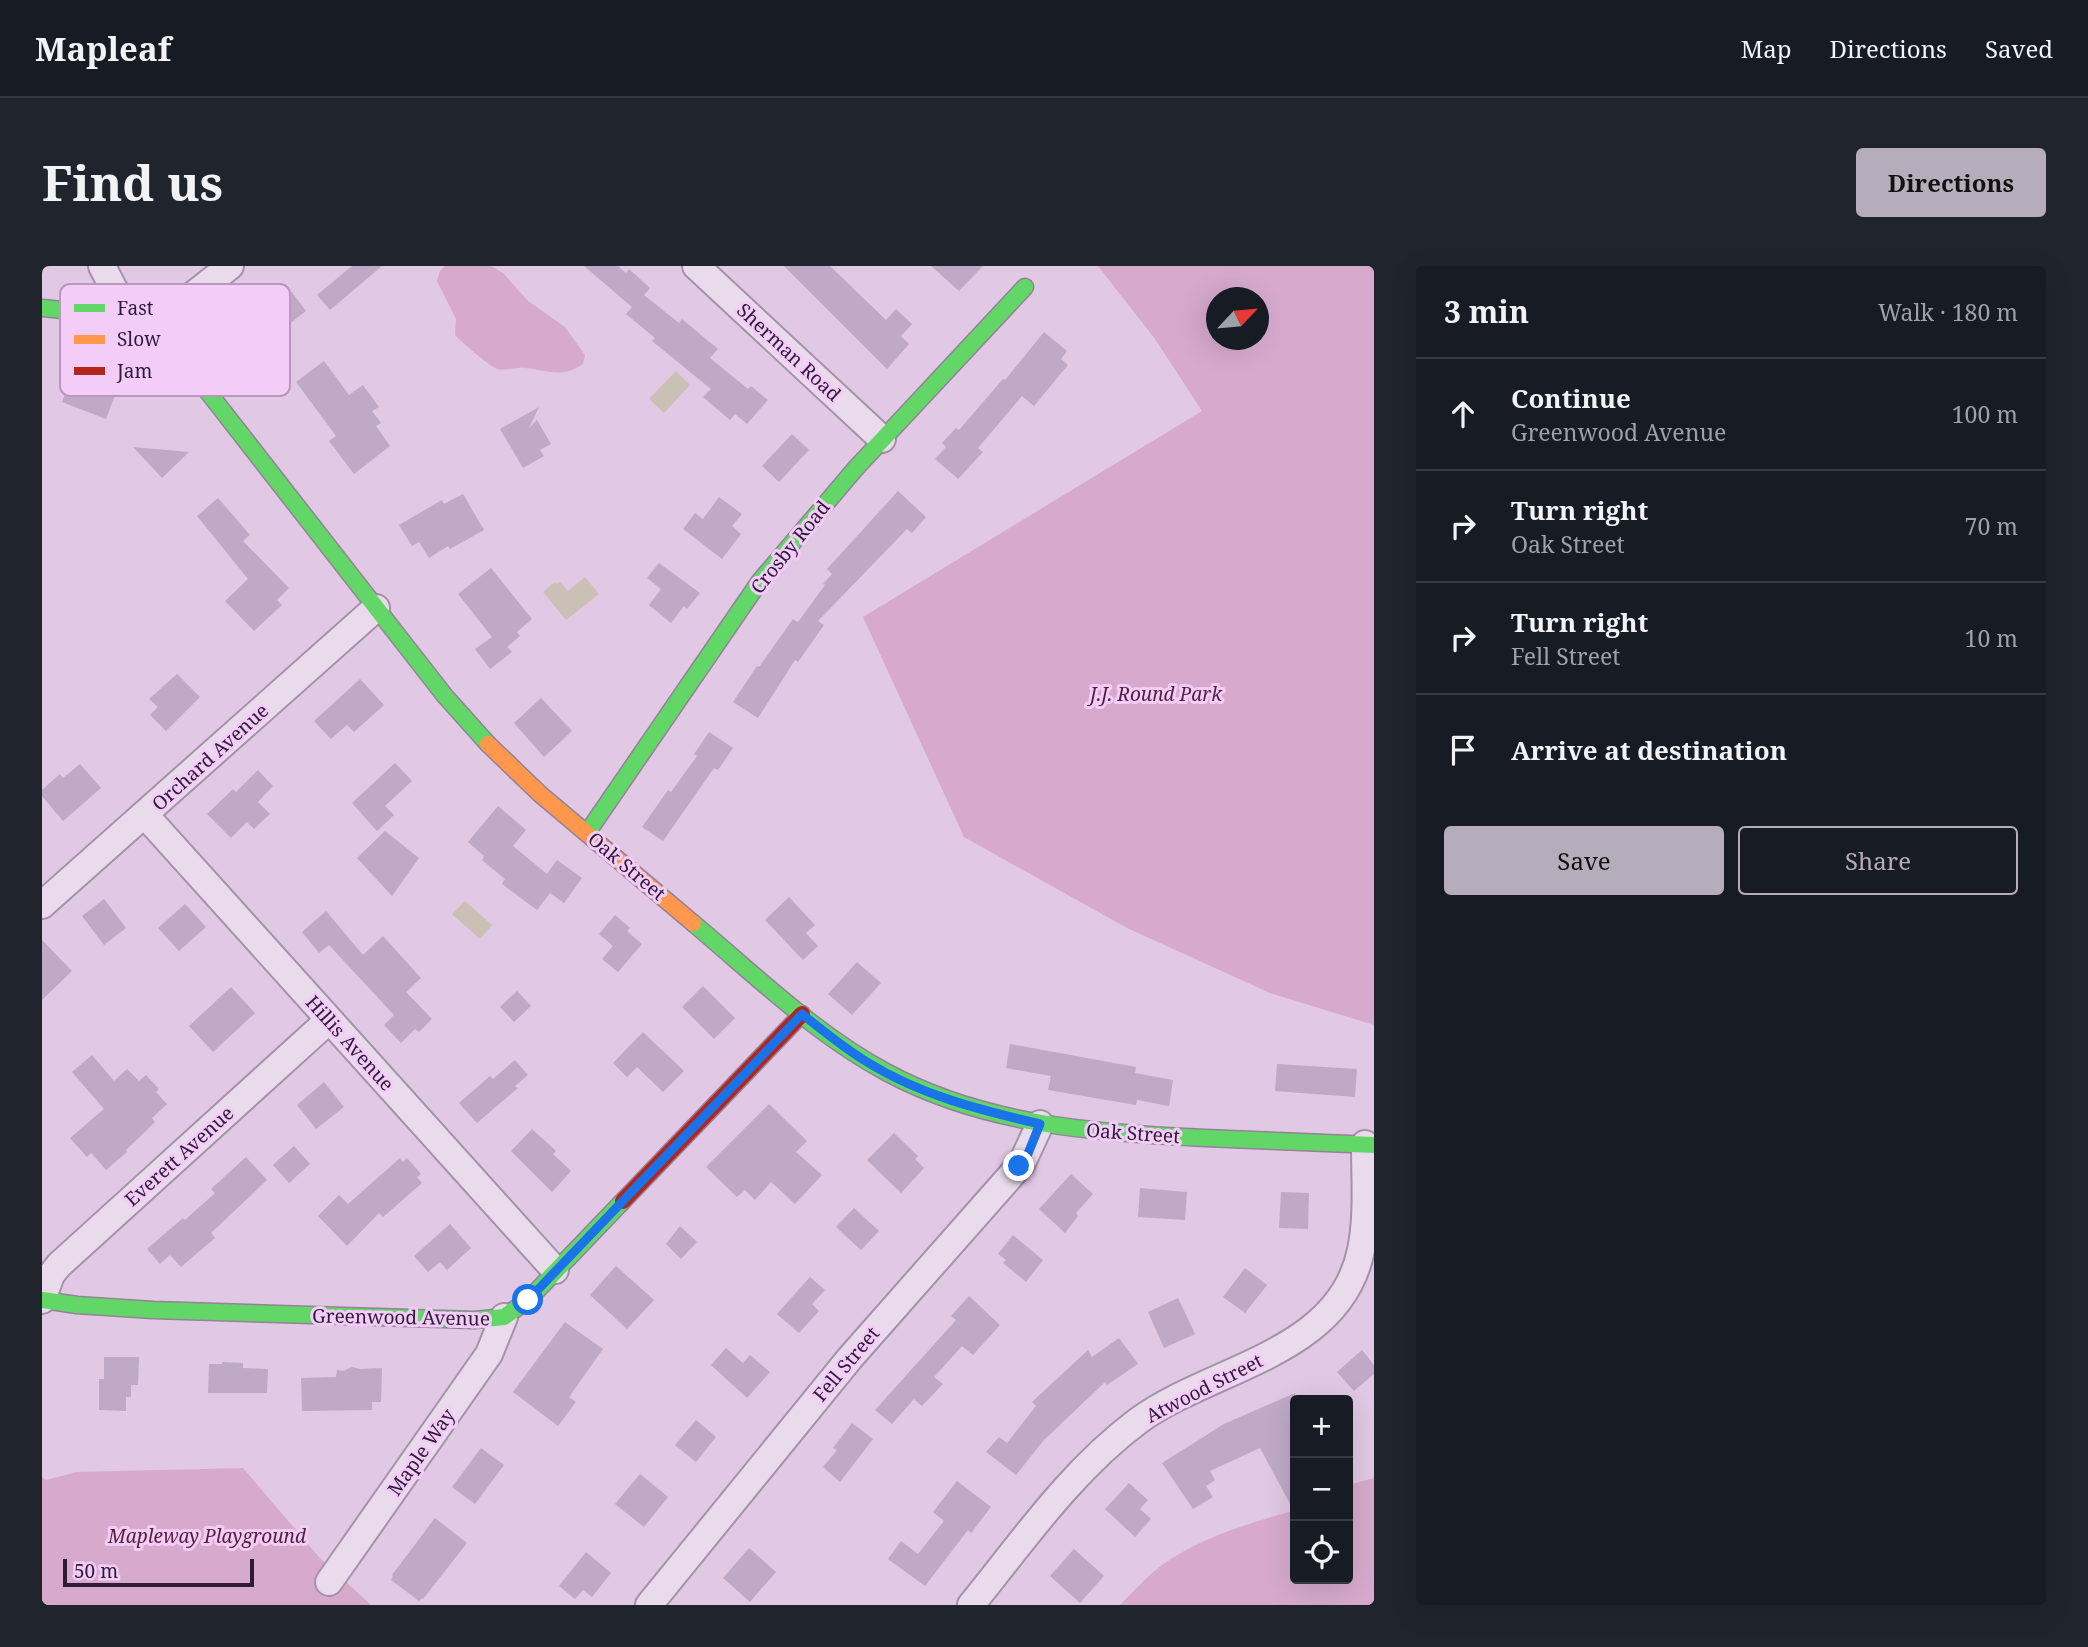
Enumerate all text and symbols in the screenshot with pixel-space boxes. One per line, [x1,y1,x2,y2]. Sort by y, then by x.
text: Mapleaf [35,26,171,71]
text: Map [1741,32,1792,65]
text: Directions [1830,32,1947,65]
text: Saved [1985,32,2053,65]
button: Directions [1856,148,2046,217]
text: Find us [42,149,223,215]
legend [60,284,290,396]
north arrow [1206,287,1269,350]
text: 3 min [1444,291,1529,332]
text: Fast [117,295,154,321]
text: Walk · 180 m [1878,296,2018,328]
street label: Sherman Road [731,297,847,407]
text: Slow [117,326,161,352]
text: Jam [116,358,152,384]
text: Continue [1511,380,1631,416]
icon: ahead [1444,395,1482,433]
text: 100 m [1952,398,2018,430]
text: Greenwood Avenue [1511,416,1726,448]
text: Turn right [1511,492,1648,528]
street label: Crosby Road [744,495,836,599]
icon: right [1444,507,1482,545]
text: 70 m [1965,510,2018,542]
text: Oak Street [1511,528,1625,560]
text: Turn right [1511,604,1648,640]
icon: right [1444,619,1482,657]
text: 10 m [1965,622,2018,654]
text: Fell Street [1511,640,1620,672]
park label: J.J. Round Park [1087,681,1223,707]
street label: Orchard Avenue [146,698,274,816]
icon: arrive [1444,731,1482,769]
text: Arrive at destination [1511,732,1787,768]
street label: Oak Street [583,826,672,906]
button: Save [1444,826,1724,895]
button: Share [1738,826,2018,895]
street label: Hillis Avenue [300,990,400,1096]
street label: Everett Avenue [119,1100,239,1212]
street label: Oak Street [1085,1117,1181,1149]
route end [1003,1150,1034,1181]
route start [512,1284,543,1315]
street label: Greenwood Avenue [312,1302,490,1332]
street label: Fell Street [807,1321,885,1407]
street label: Atwood Street [1141,1347,1267,1429]
map controls [1290,1395,1353,1584]
button: + [1290,1395,1353,1458]
street label: Maple Way [381,1403,461,1501]
button: − [1290,1458,1353,1521]
button: locate [1290,1521,1353,1584]
park label: Mapleway Playground [107,1523,307,1549]
scale bar [63,1556,254,1588]
text: 50 m [74,1558,118,1584]

